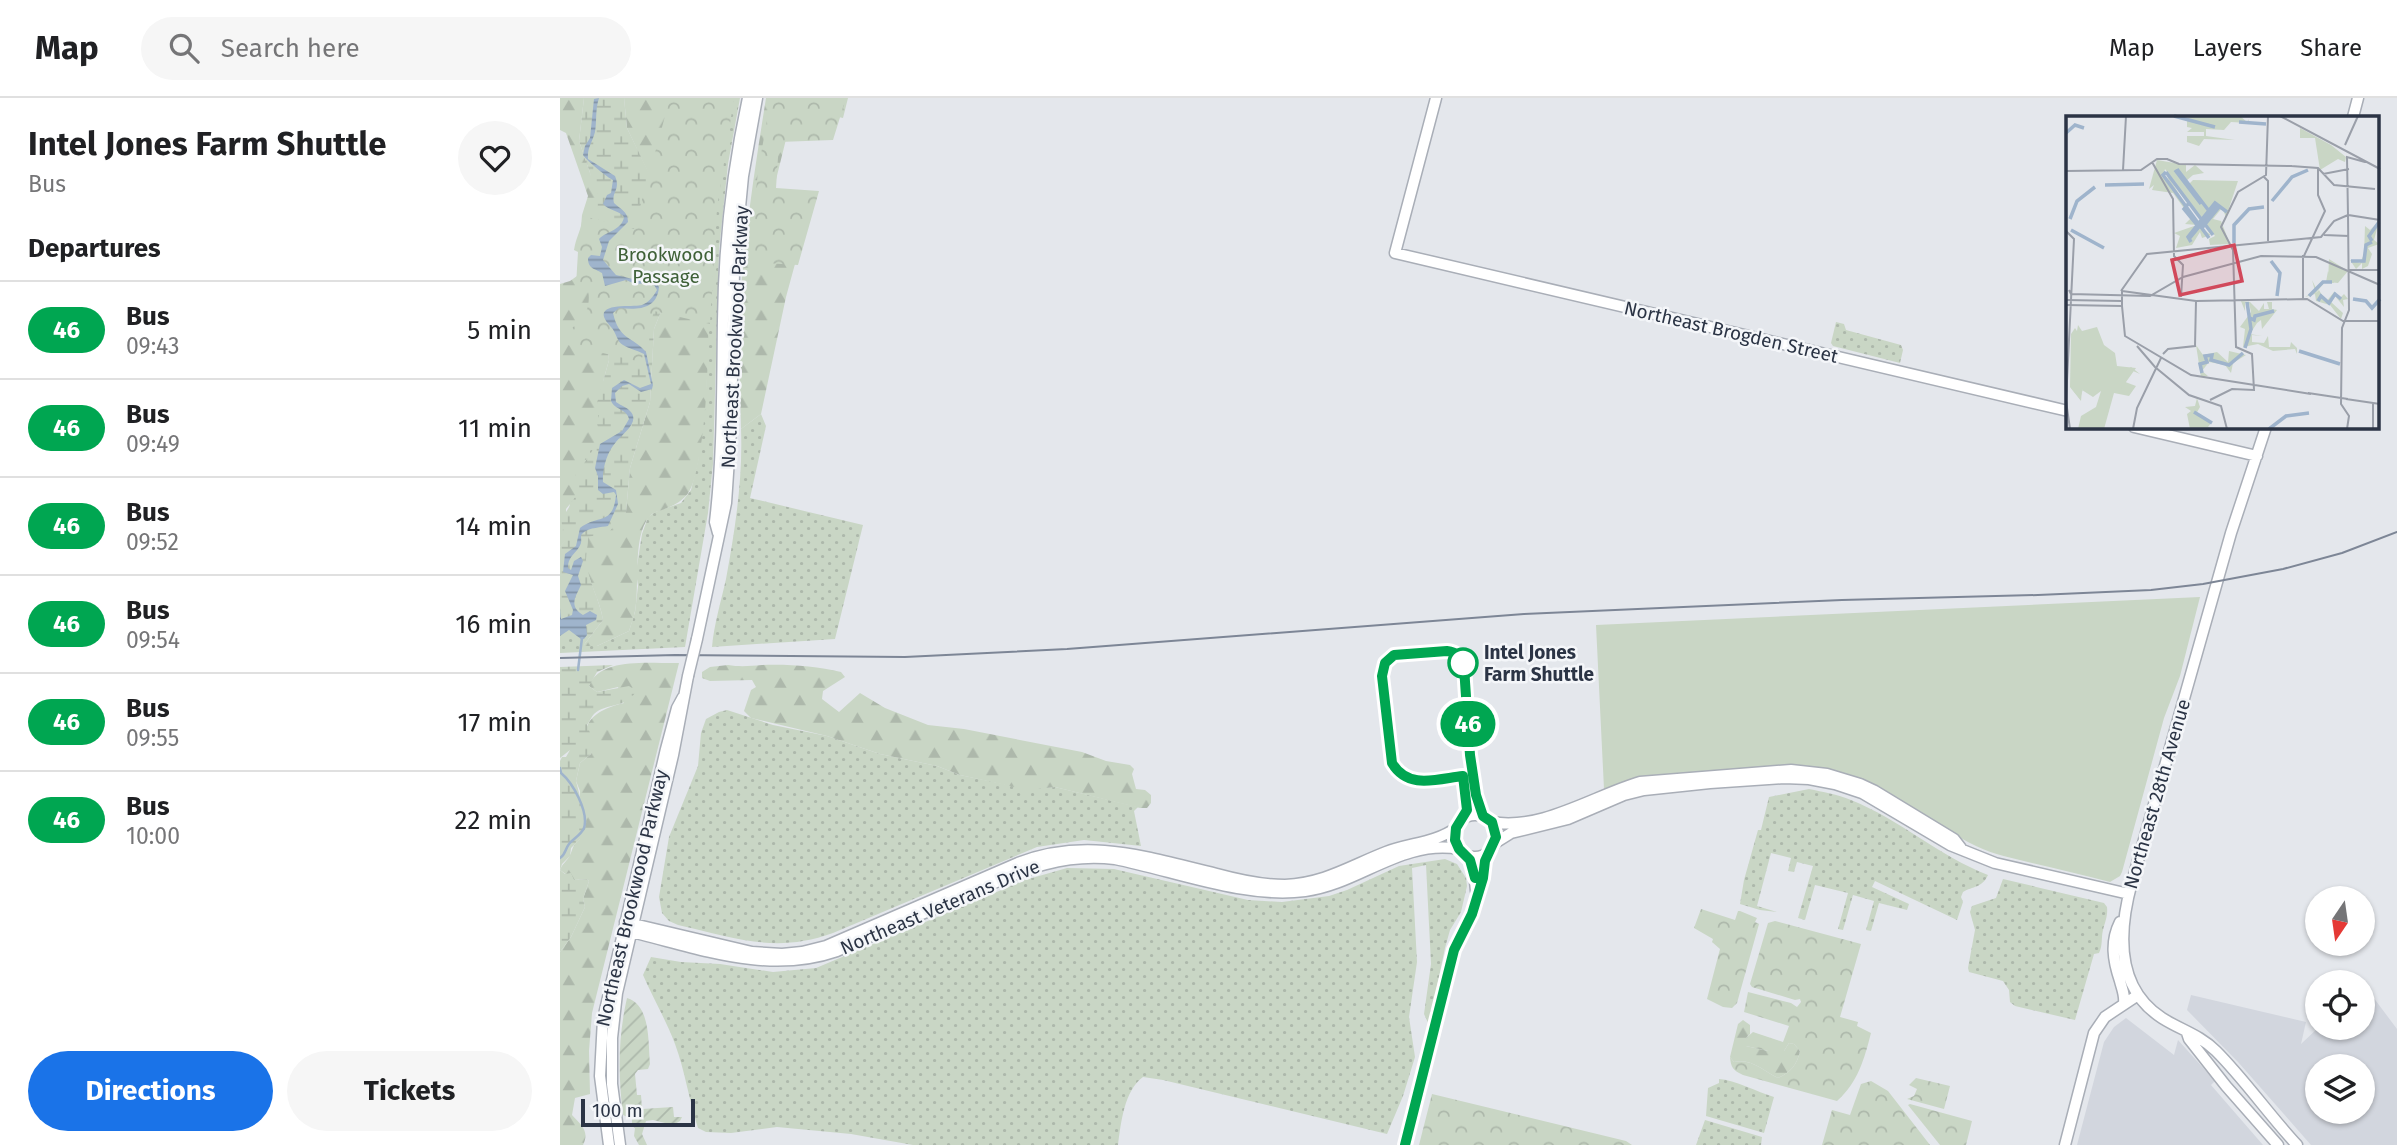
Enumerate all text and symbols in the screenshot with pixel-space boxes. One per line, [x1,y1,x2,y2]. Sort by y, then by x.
search box [141,17,631,80]
text: Map [35,28,99,68]
icon: search [165,29,203,67]
text: Search here [221,33,360,64]
text: Map [2109,34,2155,62]
text: Layers [2193,34,2262,62]
text: Share [2300,34,2362,62]
inset map [2066,116,2380,429]
button: heart [458,121,532,195]
text: Intel Jones Farm Shuttle [28,124,386,164]
text: Bus [28,170,66,198]
street label: Northeast Brookwood Parkway [717,204,753,469]
text: Departures [28,233,161,264]
park label: Brookwood Passage [617,243,715,288]
street label: Northeast Brogden Street [1622,296,1840,368]
text: Bus [126,301,169,332]
text: 5 min [467,315,532,346]
text: 46 [53,316,80,344]
text: 09:43 [126,332,179,360]
text: Bus [126,399,169,430]
text: 11 min [458,413,532,444]
text: 46 [53,414,80,442]
text: 09:49 [126,430,180,458]
text: Bus [126,497,169,528]
text: 14 min [455,511,532,542]
text: 46 [53,512,80,540]
text: 09:52 [126,528,179,556]
text: Bus [126,595,169,626]
text: 16 min [455,609,532,640]
text: 46 [53,610,80,638]
text: 09:54 [126,626,180,654]
place label: Intel Jones Farm Shuttle [1484,641,1594,686]
marker: Intel Jones Farm Shuttle [1448,648,1478,678]
text: Bus [126,693,169,724]
street label: Northeast 28th Avenue [2119,696,2195,892]
line badge: 46 [1436,701,1500,747]
text: 17 min [457,707,532,738]
text: 46 [53,708,80,736]
text: 46 [1454,710,1482,738]
text: 09:55 [126,724,179,752]
street label: Northeast Brookwood Parkway [591,767,673,1029]
text: Bus [126,791,169,822]
text: 22 min [455,805,532,836]
text: 46 [53,806,80,834]
text: 10:00 [126,822,180,850]
street label: Northeast Veterans Drive [837,855,1043,959]
north arrow [2305,886,2375,956]
map controls [2305,886,2375,1124]
button: locate [2305,970,2375,1040]
button: Directions [28,1051,273,1131]
button: Tickets [287,1051,532,1131]
button: layers [2305,1054,2375,1124]
scale bar [581,1096,695,1128]
text: 100 m [592,1099,643,1122]

